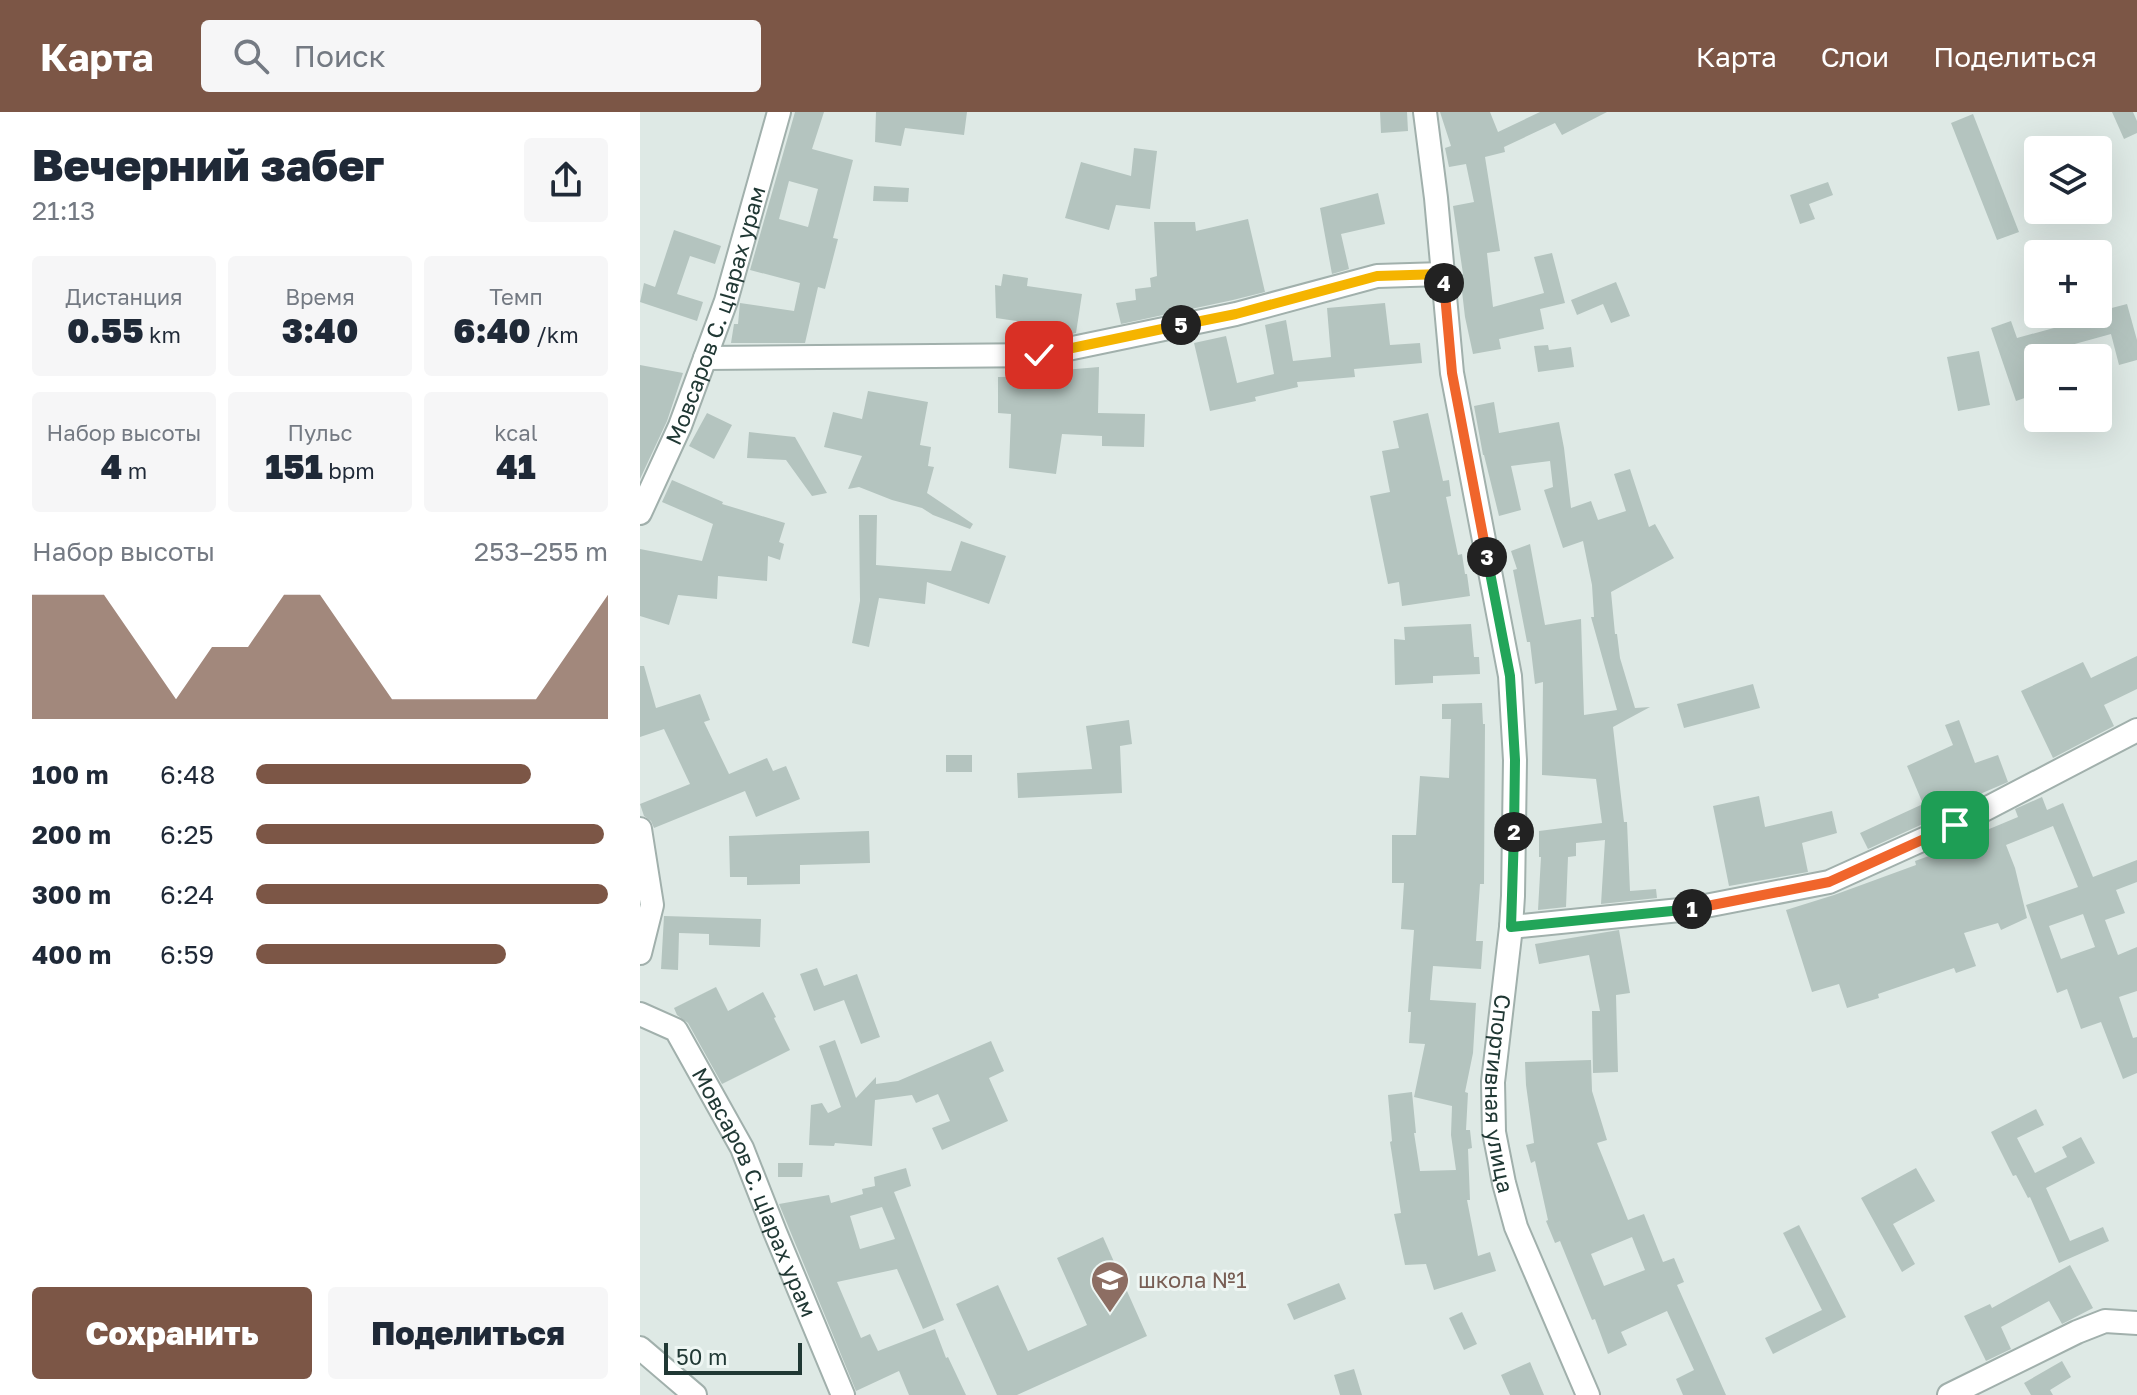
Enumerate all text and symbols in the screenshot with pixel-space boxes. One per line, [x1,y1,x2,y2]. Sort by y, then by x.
search box [201,20,761,92]
text: Карта [40,34,153,79]
icon: search [229,34,273,78]
text: Поиск [293,38,386,74]
text: Карта [1696,40,1777,73]
text: Слои [1821,40,1889,73]
text: Поделиться [1933,40,2097,73]
map controls [2024,136,2112,432]
button: layers [2024,136,2112,224]
text: Вечерний забег [32,138,385,191]
button: share [524,138,608,222]
street label: Мовсаров С. цIарах урам [659,183,771,449]
text: 21:13 [32,195,95,226]
button: + [2024,240,2112,328]
pin: 4 [1424,263,1464,303]
text: 4 [1437,269,1451,296]
text: Дистанция [65,283,183,310]
text: Время [285,283,355,310]
text: Темп [489,283,543,310]
pin: 5 [1161,305,1201,345]
text: 0.55 [67,310,144,350]
text: 3:40 [282,310,358,350]
text: 6:40 [453,310,531,350]
text: 5 [1174,311,1188,338]
text: km [144,321,181,348]
text: /km [531,321,579,348]
pin [1005,321,1073,389]
icon: check [1017,333,1061,377]
button: − [2024,344,2112,432]
text: Набор высоты [47,419,201,446]
text: Пульс [287,419,353,446]
text: kcal [494,419,538,446]
text: 4 [101,446,122,486]
text: 151 [265,446,323,486]
text: 41 [496,446,536,486]
text: m [122,457,147,484]
text: bpm [323,457,375,484]
text: Набор высоты [32,536,215,567]
text: 253–255 m [474,536,608,567]
pin: 3 [1467,537,1507,577]
text: 3 [1480,543,1494,570]
text: 100 m [32,759,108,790]
text: 6:48 [160,759,215,790]
pin [1921,791,1989,859]
icon: arrive [1933,803,1977,847]
pin: 2 [1494,812,1534,852]
text: 2 [1507,818,1521,845]
text: 200 m [32,819,111,850]
text: 6:25 [160,819,214,850]
text: 300 m [32,879,111,910]
text: 6:24 [160,879,214,910]
pin: 1 [1672,889,1712,929]
text: 1 [1686,895,1698,922]
text: 400 m [32,939,111,970]
text: 6:59 [160,939,214,970]
street label: Спортивная улица [1480,993,1520,1196]
street label: Мовсаров С. цIарах урам [687,1062,823,1321]
school or university icon: школа №1 [1089,1259,1131,1314]
place label: школа №1 [1138,1266,1247,1293]
button: Сохранить [32,1287,312,1379]
button: Поделиться [328,1287,608,1379]
scale bar [664,1339,802,1375]
text: 50 m [676,1343,727,1370]

